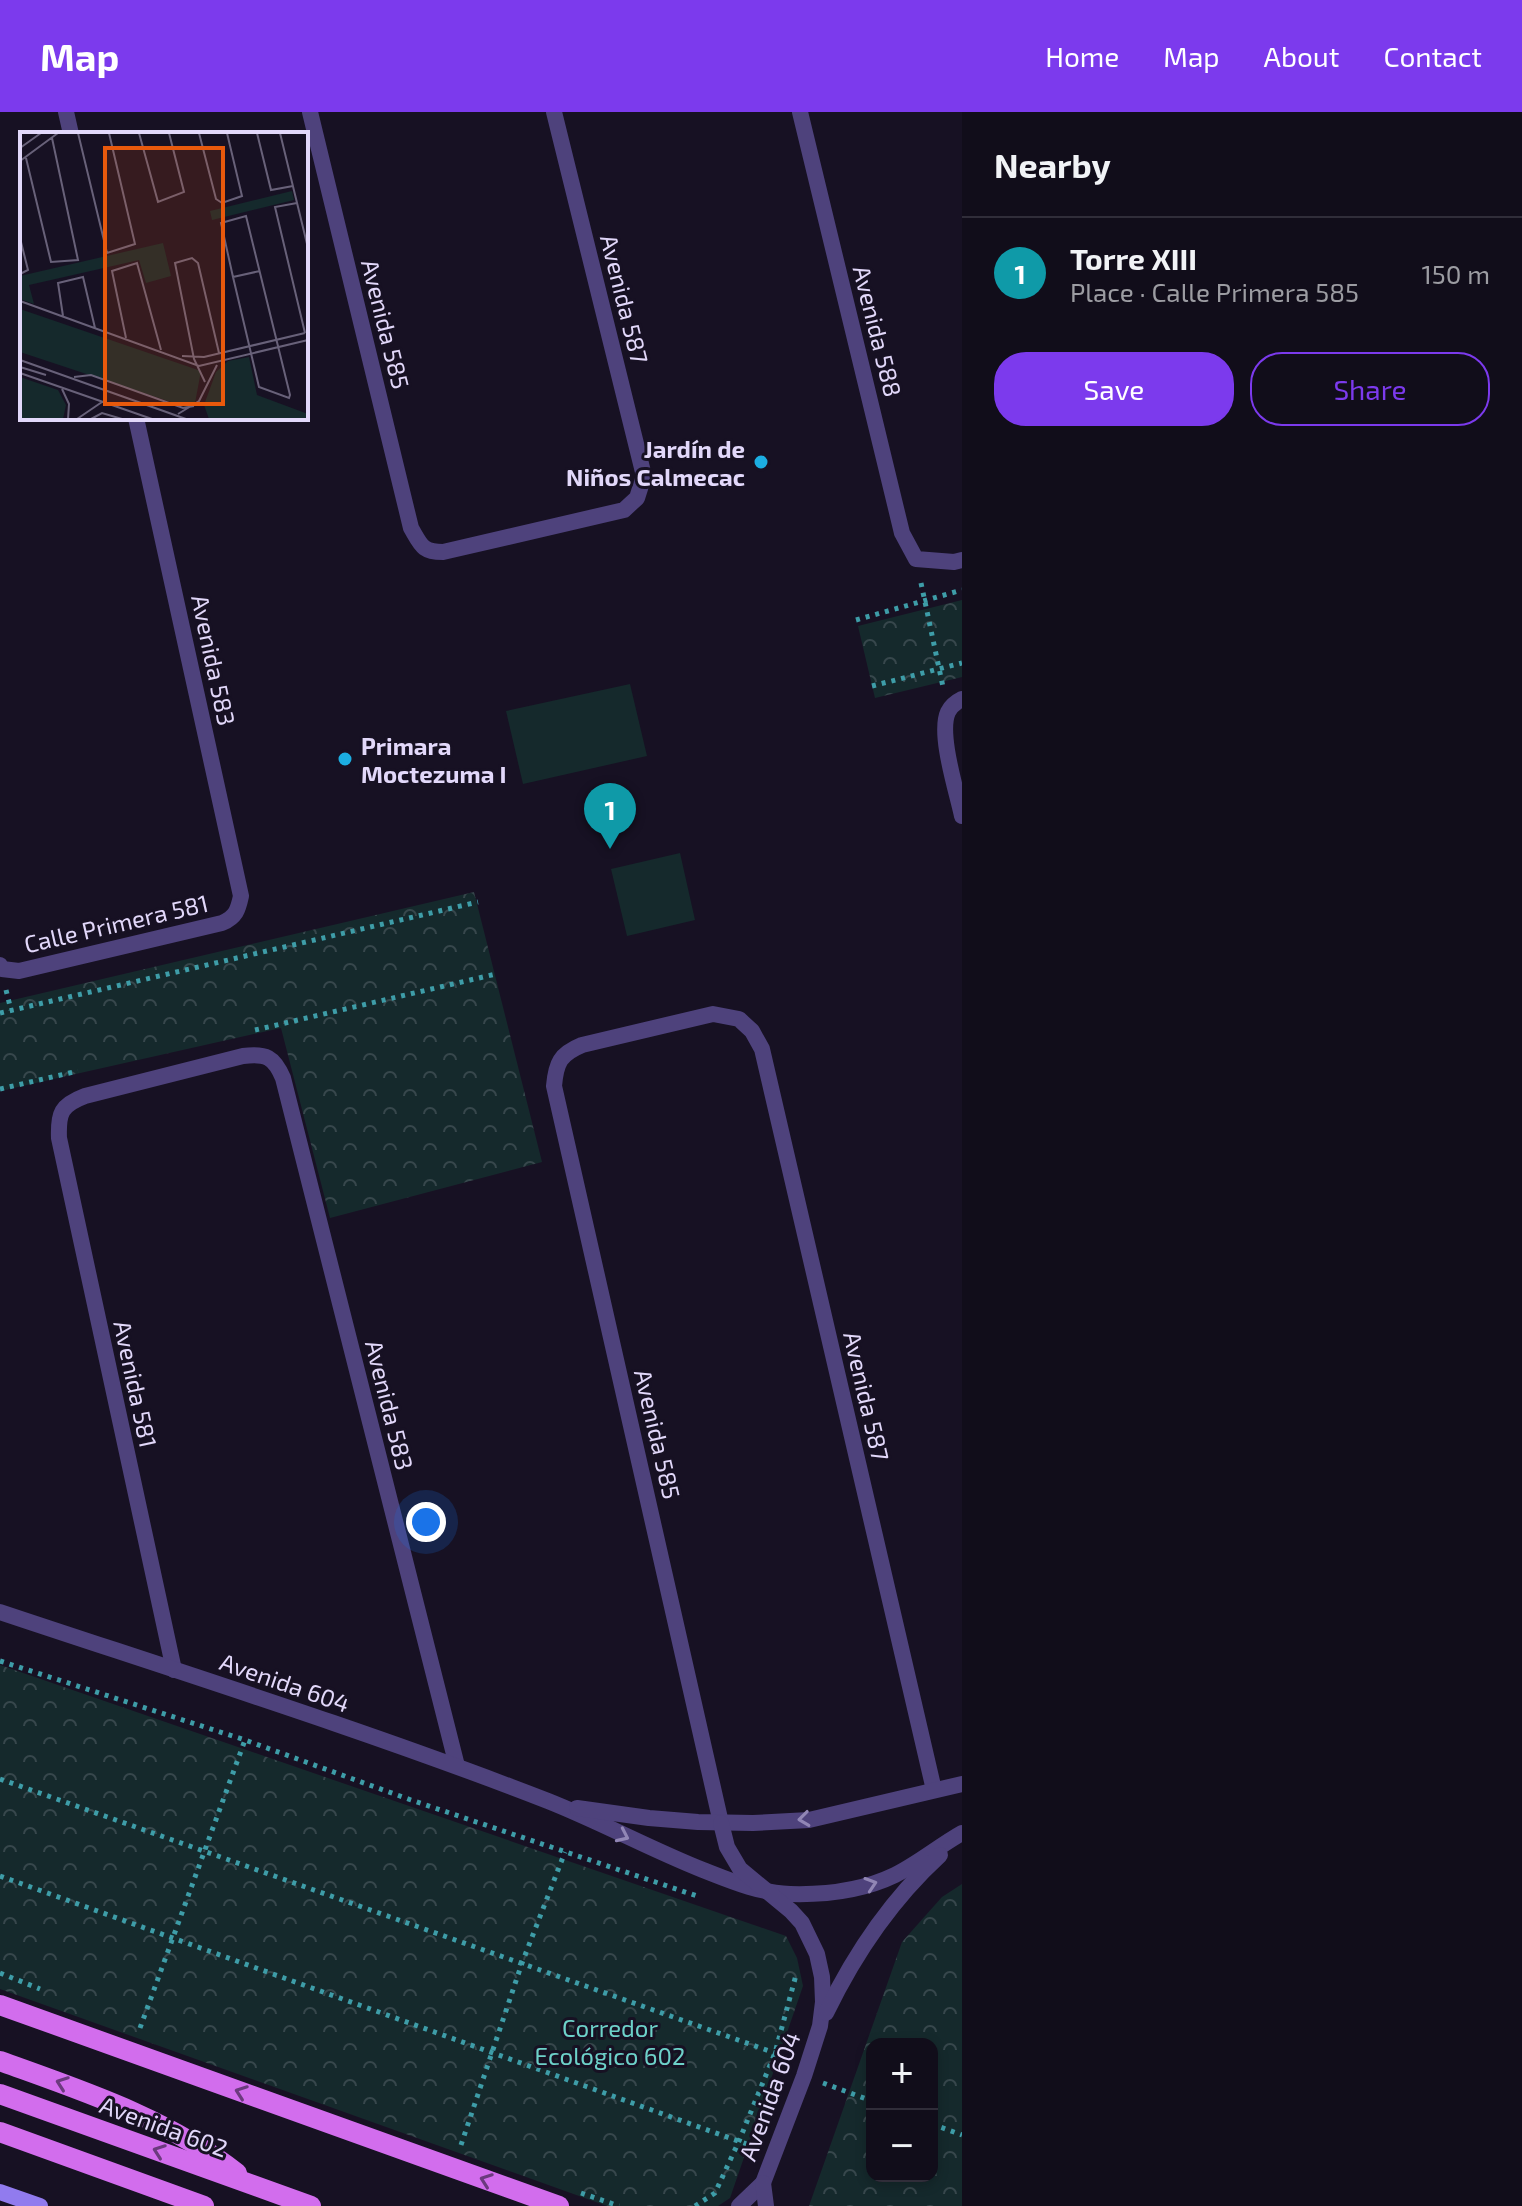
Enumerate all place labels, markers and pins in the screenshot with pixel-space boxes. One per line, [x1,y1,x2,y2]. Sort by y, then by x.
place label: Jardín de Niños Calmecac [566,434,745,491]
marker: Jardín de Niños Calmecac [752,453,770,471]
place label: Primara Moctezuma I [361,731,507,788]
marker: Primara Moctezuma I [336,750,354,768]
pin: 1 [584,783,636,849]

